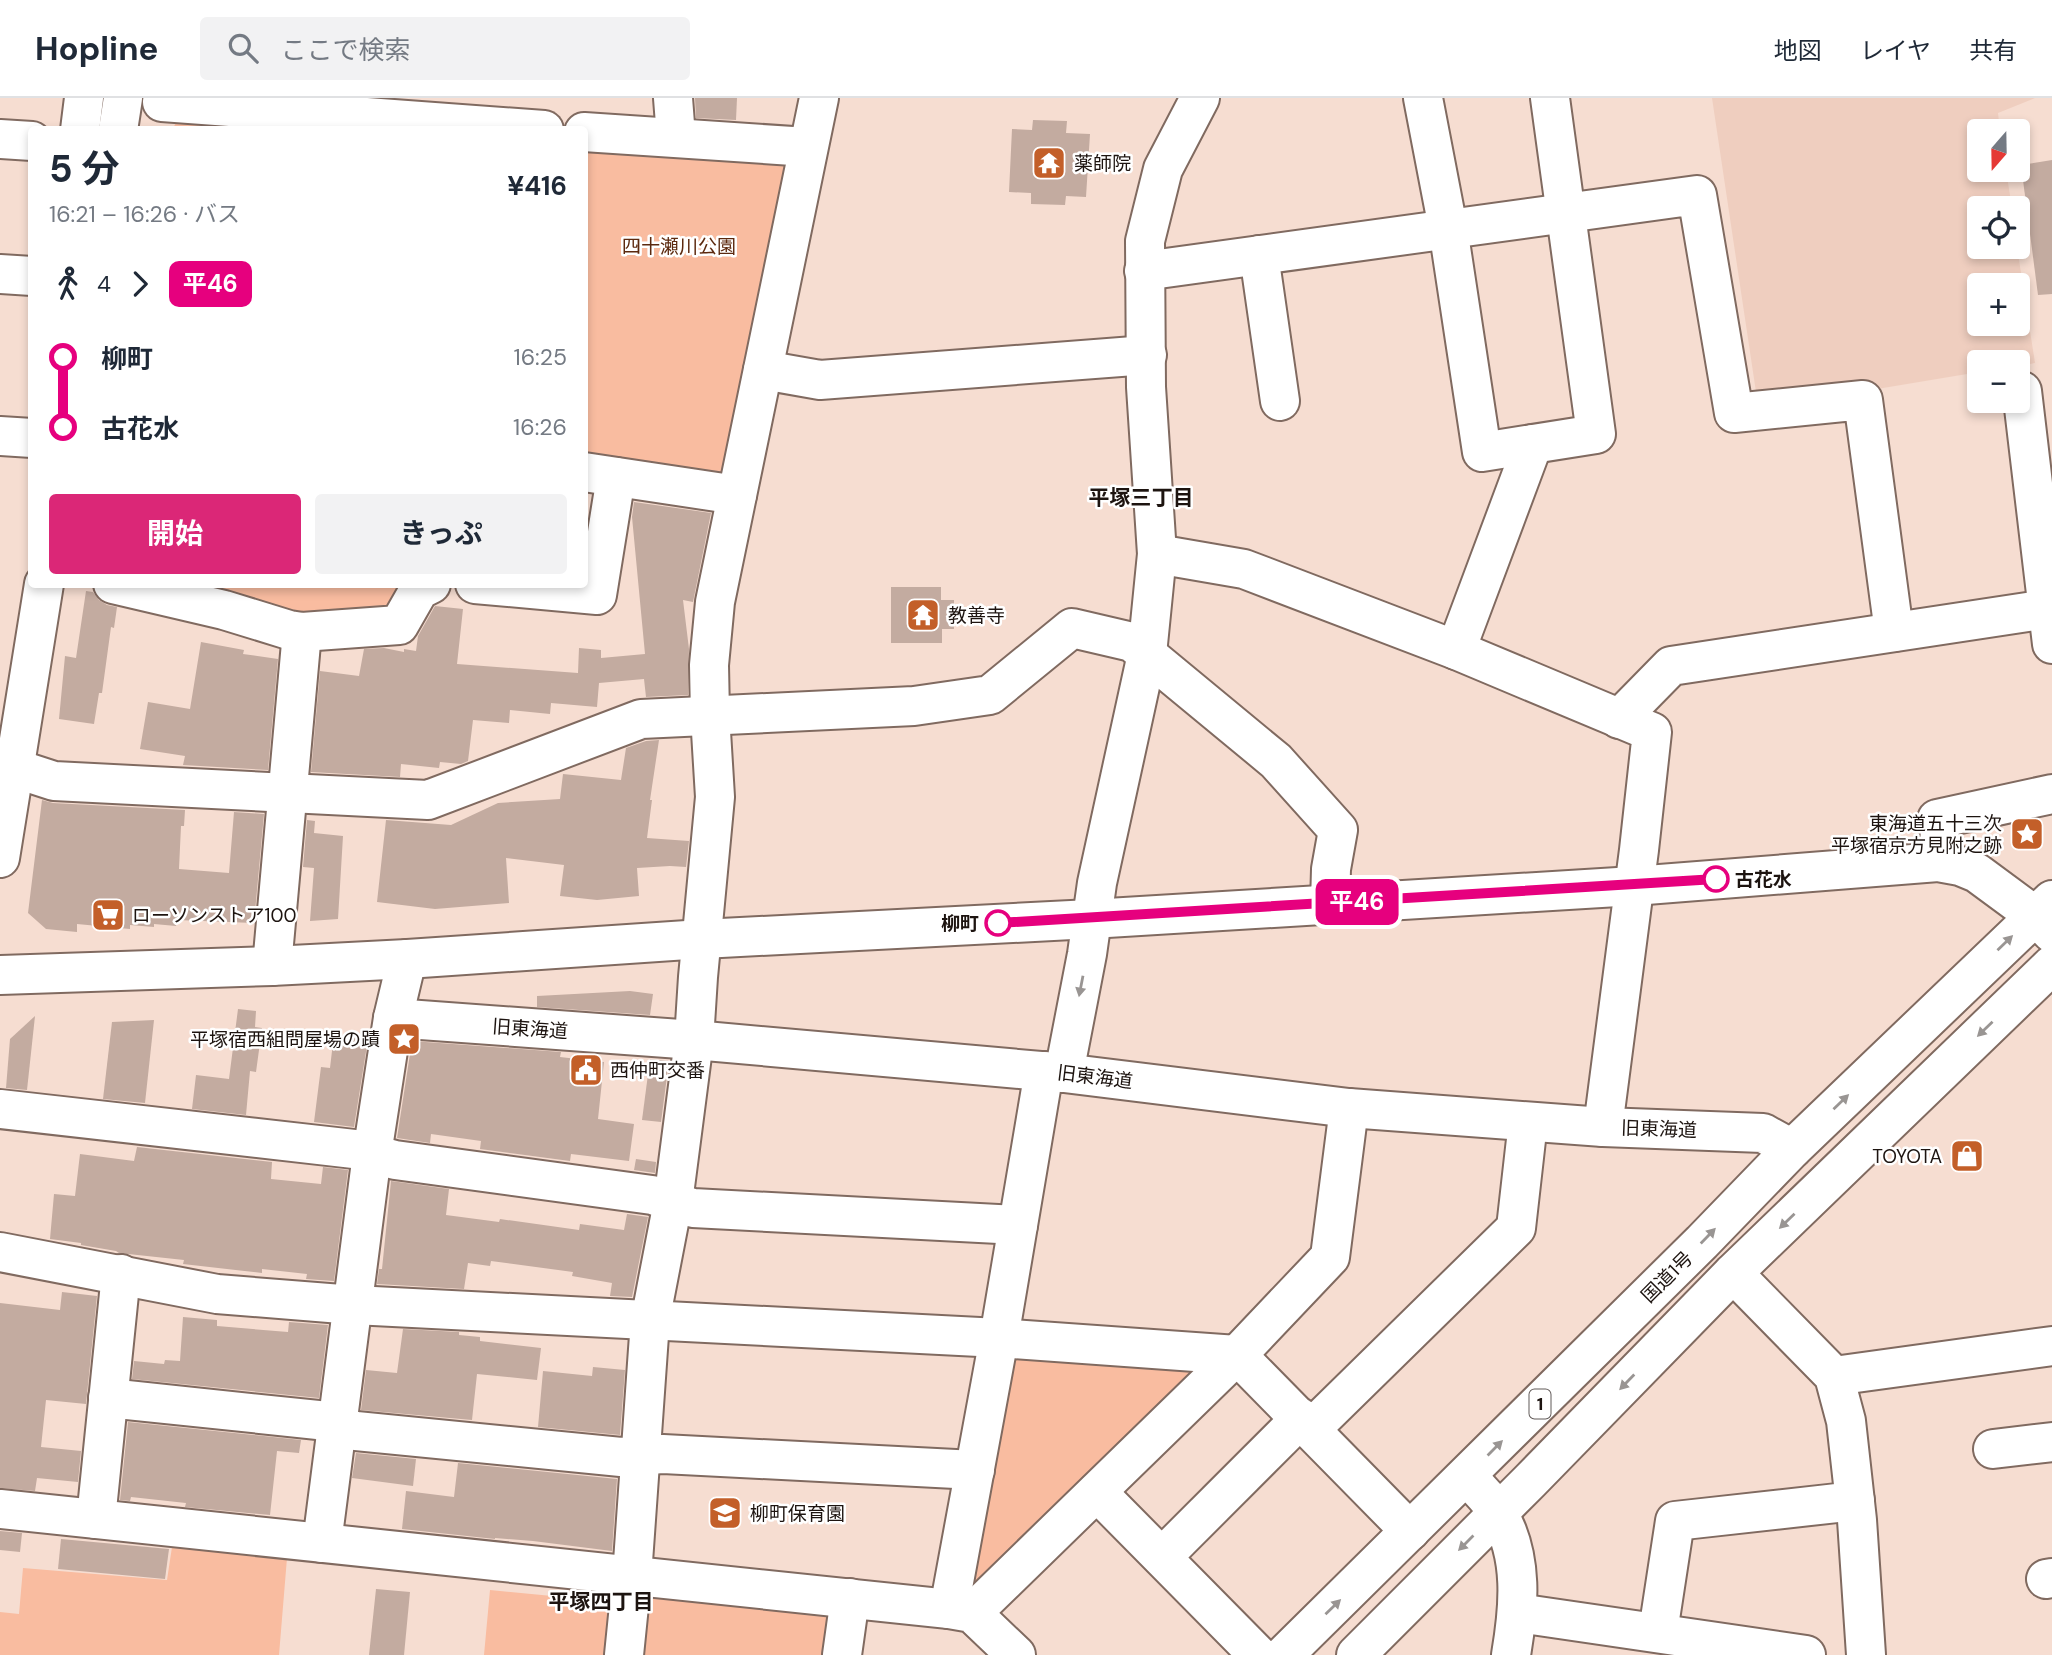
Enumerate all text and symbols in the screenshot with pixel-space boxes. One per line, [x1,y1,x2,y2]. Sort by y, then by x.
search box [200,17,690,80]
text: Hopline [35,27,158,70]
icon: search [224,29,262,67]
text: ここで検索 [280,33,410,67]
text: 地図 [1774,35,1822,66]
text: レイヤ [1860,35,1931,66]
text: 共有 [1969,35,2017,66]
north arrow [1967,119,2030,182]
map controls [1967,119,2030,413]
text: 5 分 [49,144,120,194]
temple icon: 薬師院 [1030,144,1068,182]
place label: 薬師院 [1074,151,1131,176]
text: ¥416 [507,169,567,203]
button: locate [1967,196,2030,259]
text: 16:21 – 16:26 · バス [49,199,240,229]
park label: 四十瀬川公園 [622,234,736,259]
icon: walk [49,265,87,303]
icon: forward [121,265,159,303]
text: 平46 [183,268,238,299]
text: 4 [97,269,111,299]
button: + [1967,273,2030,336]
text: 柳町 [101,342,153,376]
text: 16:25 [513,342,567,372]
button: − [1967,350,2030,413]
text: 古花水 [101,412,179,446]
text: 16:26 [513,412,567,442]
district label: 平塚三丁目 [1089,484,1194,512]
button: 開始 [49,494,301,574]
button: きっぷ [315,494,567,574]
temple icon: 教善寺 [904,596,942,634]
place label: 教善寺 [948,603,1005,628]
place label: 東海道五十三次 平塚宿京方見附之跡 [1831,811,2002,858]
place icon: 東海道五十三次 平塚宿京方見附之跡 [2008,815,2046,853]
marker: 古花水 [1703,866,1729,892]
place label: 古花水 [1735,867,1792,892]
line badge: 平46 [1317,879,1397,925]
text: 平46 [1330,886,1384,917]
supermarket icon: ローソンストア100 [89,896,127,934]
place label: ローソンストア100 [132,903,297,928]
marker: 柳町 [985,910,1011,936]
place label: 柳町 [941,911,979,936]
one-way arrow [1996,936,2013,952]
one-way arrow [1075,975,1086,997]
street label: 旧東海道 [491,1014,569,1044]
place icon: 平塚宿西組問屋場の蹟 [385,1020,423,1058]
one-way arrow [1976,1021,1994,1037]
place label: 平塚宿西組問屋場の蹟 [190,1027,380,1052]
public building icon: 西仲町交番 [567,1051,605,1089]
place label: 西仲町交番 [610,1058,705,1083]
street label: 旧東海道 [1056,1060,1134,1094]
one-way arrow [1833,1093,1850,1110]
street label: 旧東海道 [1621,1115,1697,1143]
shop icon: TOYOTA [1948,1137,1986,1175]
place label: TOYOTA [1872,1144,1942,1169]
one-way arrow [1779,1212,1796,1228]
one-way arrow [1700,1228,1716,1245]
street label: 国道1号 [1636,1246,1698,1308]
one-way arrow [1619,1373,1635,1390]
road number: 1 [1530,1390,1550,1419]
one-way arrow [1487,1440,1503,1456]
school or university icon: 柳町保育園 [706,1494,744,1532]
place label: 柳町保育園 [750,1501,845,1526]
one-way arrow [1458,1535,1475,1552]
district label: 平塚四丁目 [549,1588,654,1616]
one-way arrow [1324,1599,1341,1616]

